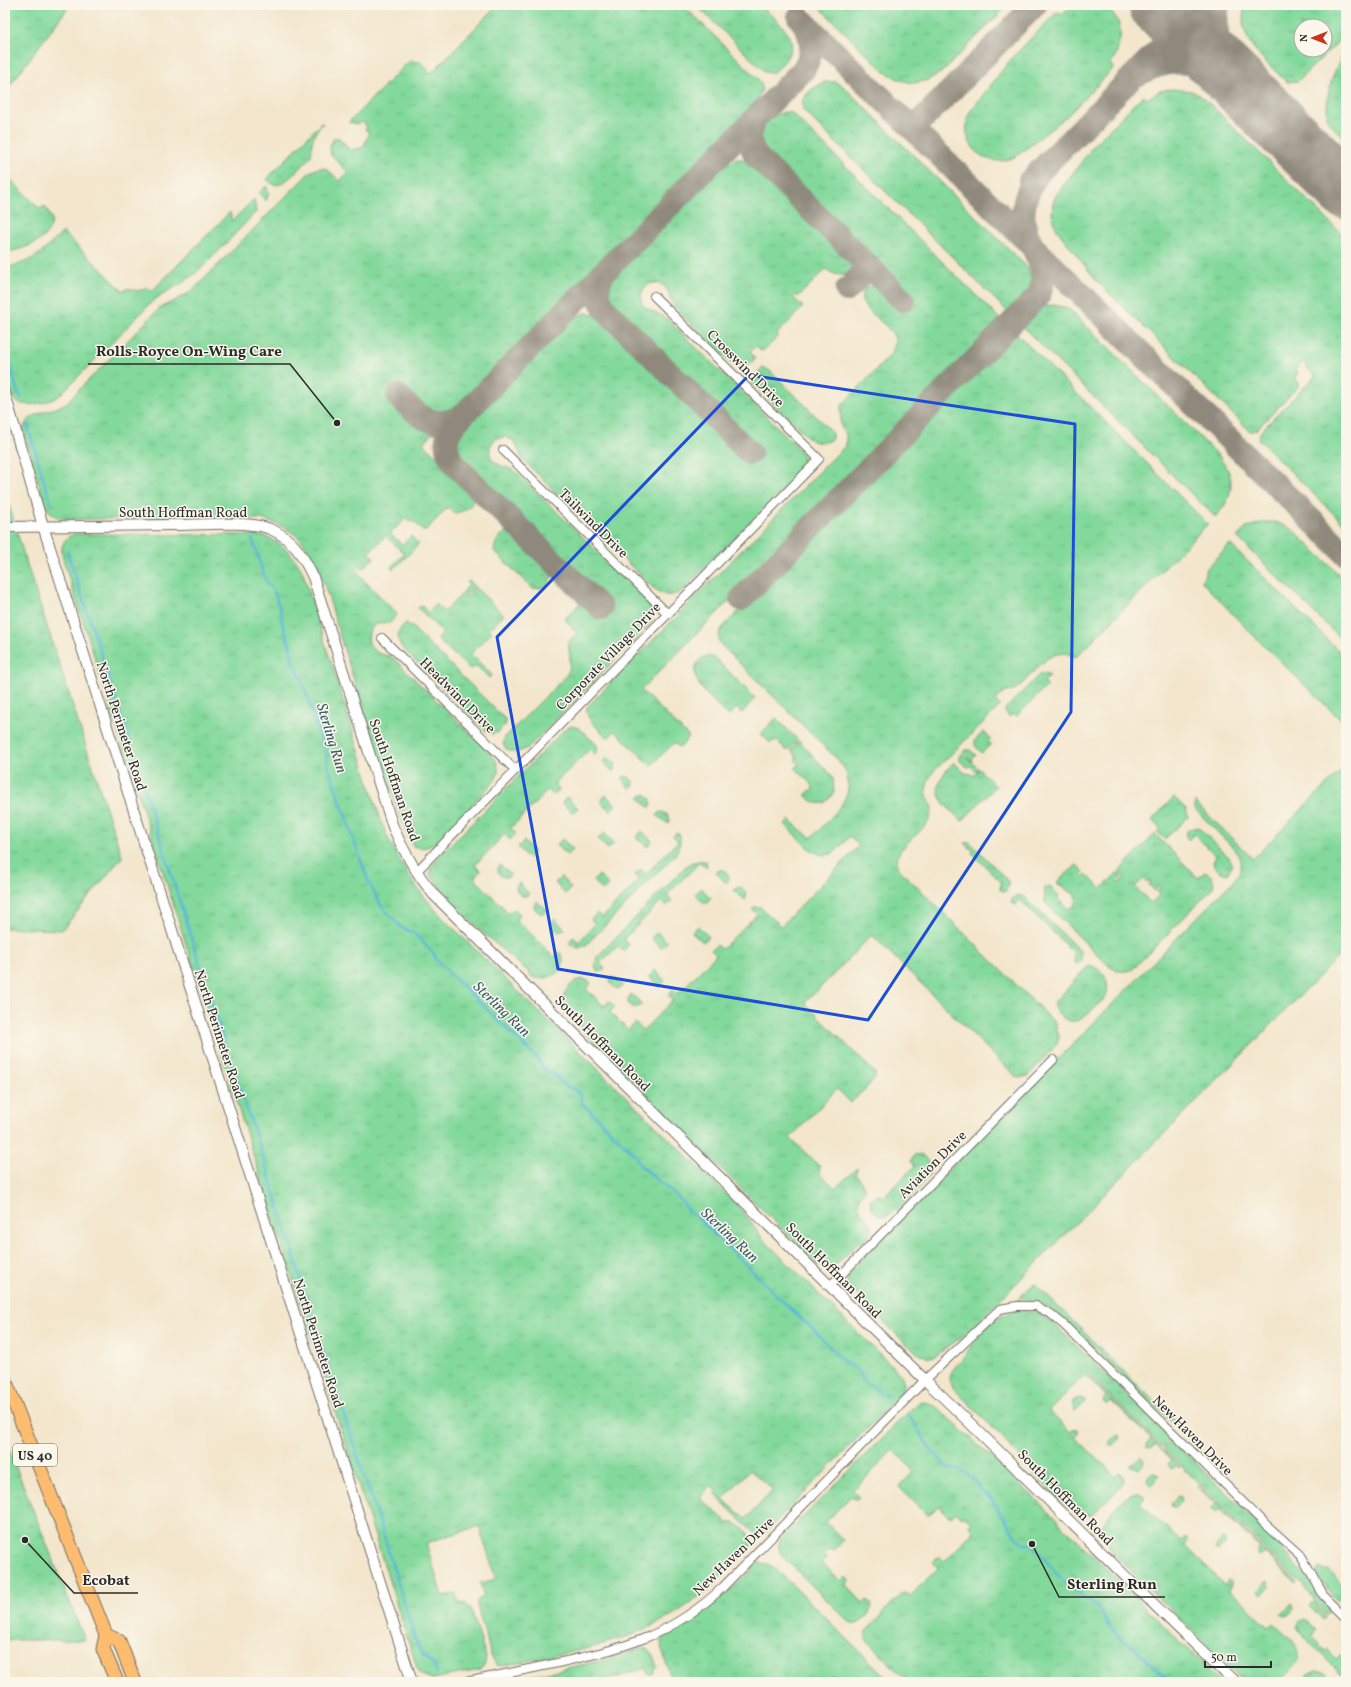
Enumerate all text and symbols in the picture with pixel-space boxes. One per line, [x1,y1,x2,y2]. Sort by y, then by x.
north arrow [1293,18,1333,58]
text: N [1297,34,1312,42]
street label: Crosswind Drive [702,326,788,412]
callout: Rolls-Royce On-Wing Care [88,337,290,364]
text: Rolls-Royce On-Wing Care [96,342,282,363]
street label: Tailwind Drive [554,485,632,563]
street label: South Hoffman Road [119,504,247,523]
street label: Corporate Village Drive [552,599,666,715]
street label: Headwind Drive [415,654,499,739]
street label: North Perimeter Road [91,659,151,794]
water label: Sterling Run [310,701,351,776]
street label: South Hoffman Road [364,717,424,844]
street label: North Perimeter Road [189,967,249,1102]
water label: Sterling Run [468,977,534,1043]
street label: South Hoffman Road [550,992,654,1096]
street label: Aviation Drive [895,1127,972,1203]
water label: Sterling Run [695,1204,763,1269]
street label: South Hoffman Road [781,1219,885,1323]
street label: North Perimeter Road [288,1276,348,1411]
street label: New Haven Drive [1148,1392,1237,1481]
road number: US 40 [13,1444,57,1466]
street label: South Hoffman Road [1013,1446,1117,1550]
street label: New Haven Drive [689,1513,779,1601]
callout: Ecobat [74,1566,138,1593]
callout: Sterling Run [1059,1570,1165,1597]
text: Ecobat [82,1571,130,1592]
text: Sterling Run [1067,1575,1157,1596]
scale bar [1205,1643,1271,1669]
text: 50 m [1211,1650,1237,1666]

